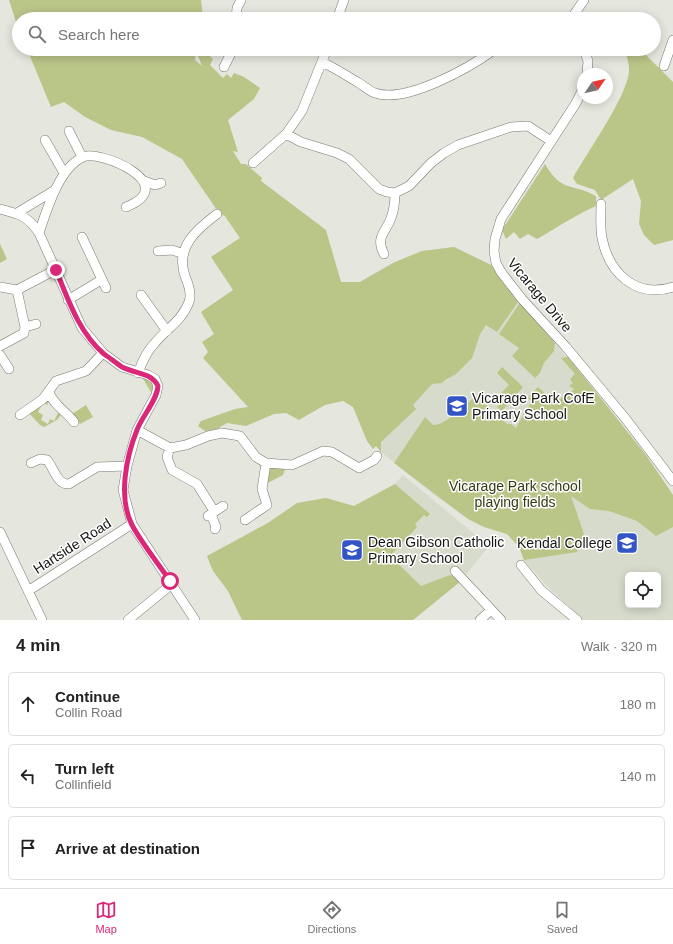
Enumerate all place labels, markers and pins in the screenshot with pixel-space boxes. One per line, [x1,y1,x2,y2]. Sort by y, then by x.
place label: Vicarage Park CofE Primary School [472,390,595,422]
school or university icon: Vicarage Park CofE Primary School [444,393,470,419]
school or university icon: Kendal College [614,530,640,556]
place label: Dean Gibson Catholic Primary School [368,534,504,566]
place label: Kendal College [517,535,612,551]
school or university icon: Dean Gibson Catholic Primary School [339,537,365,563]

